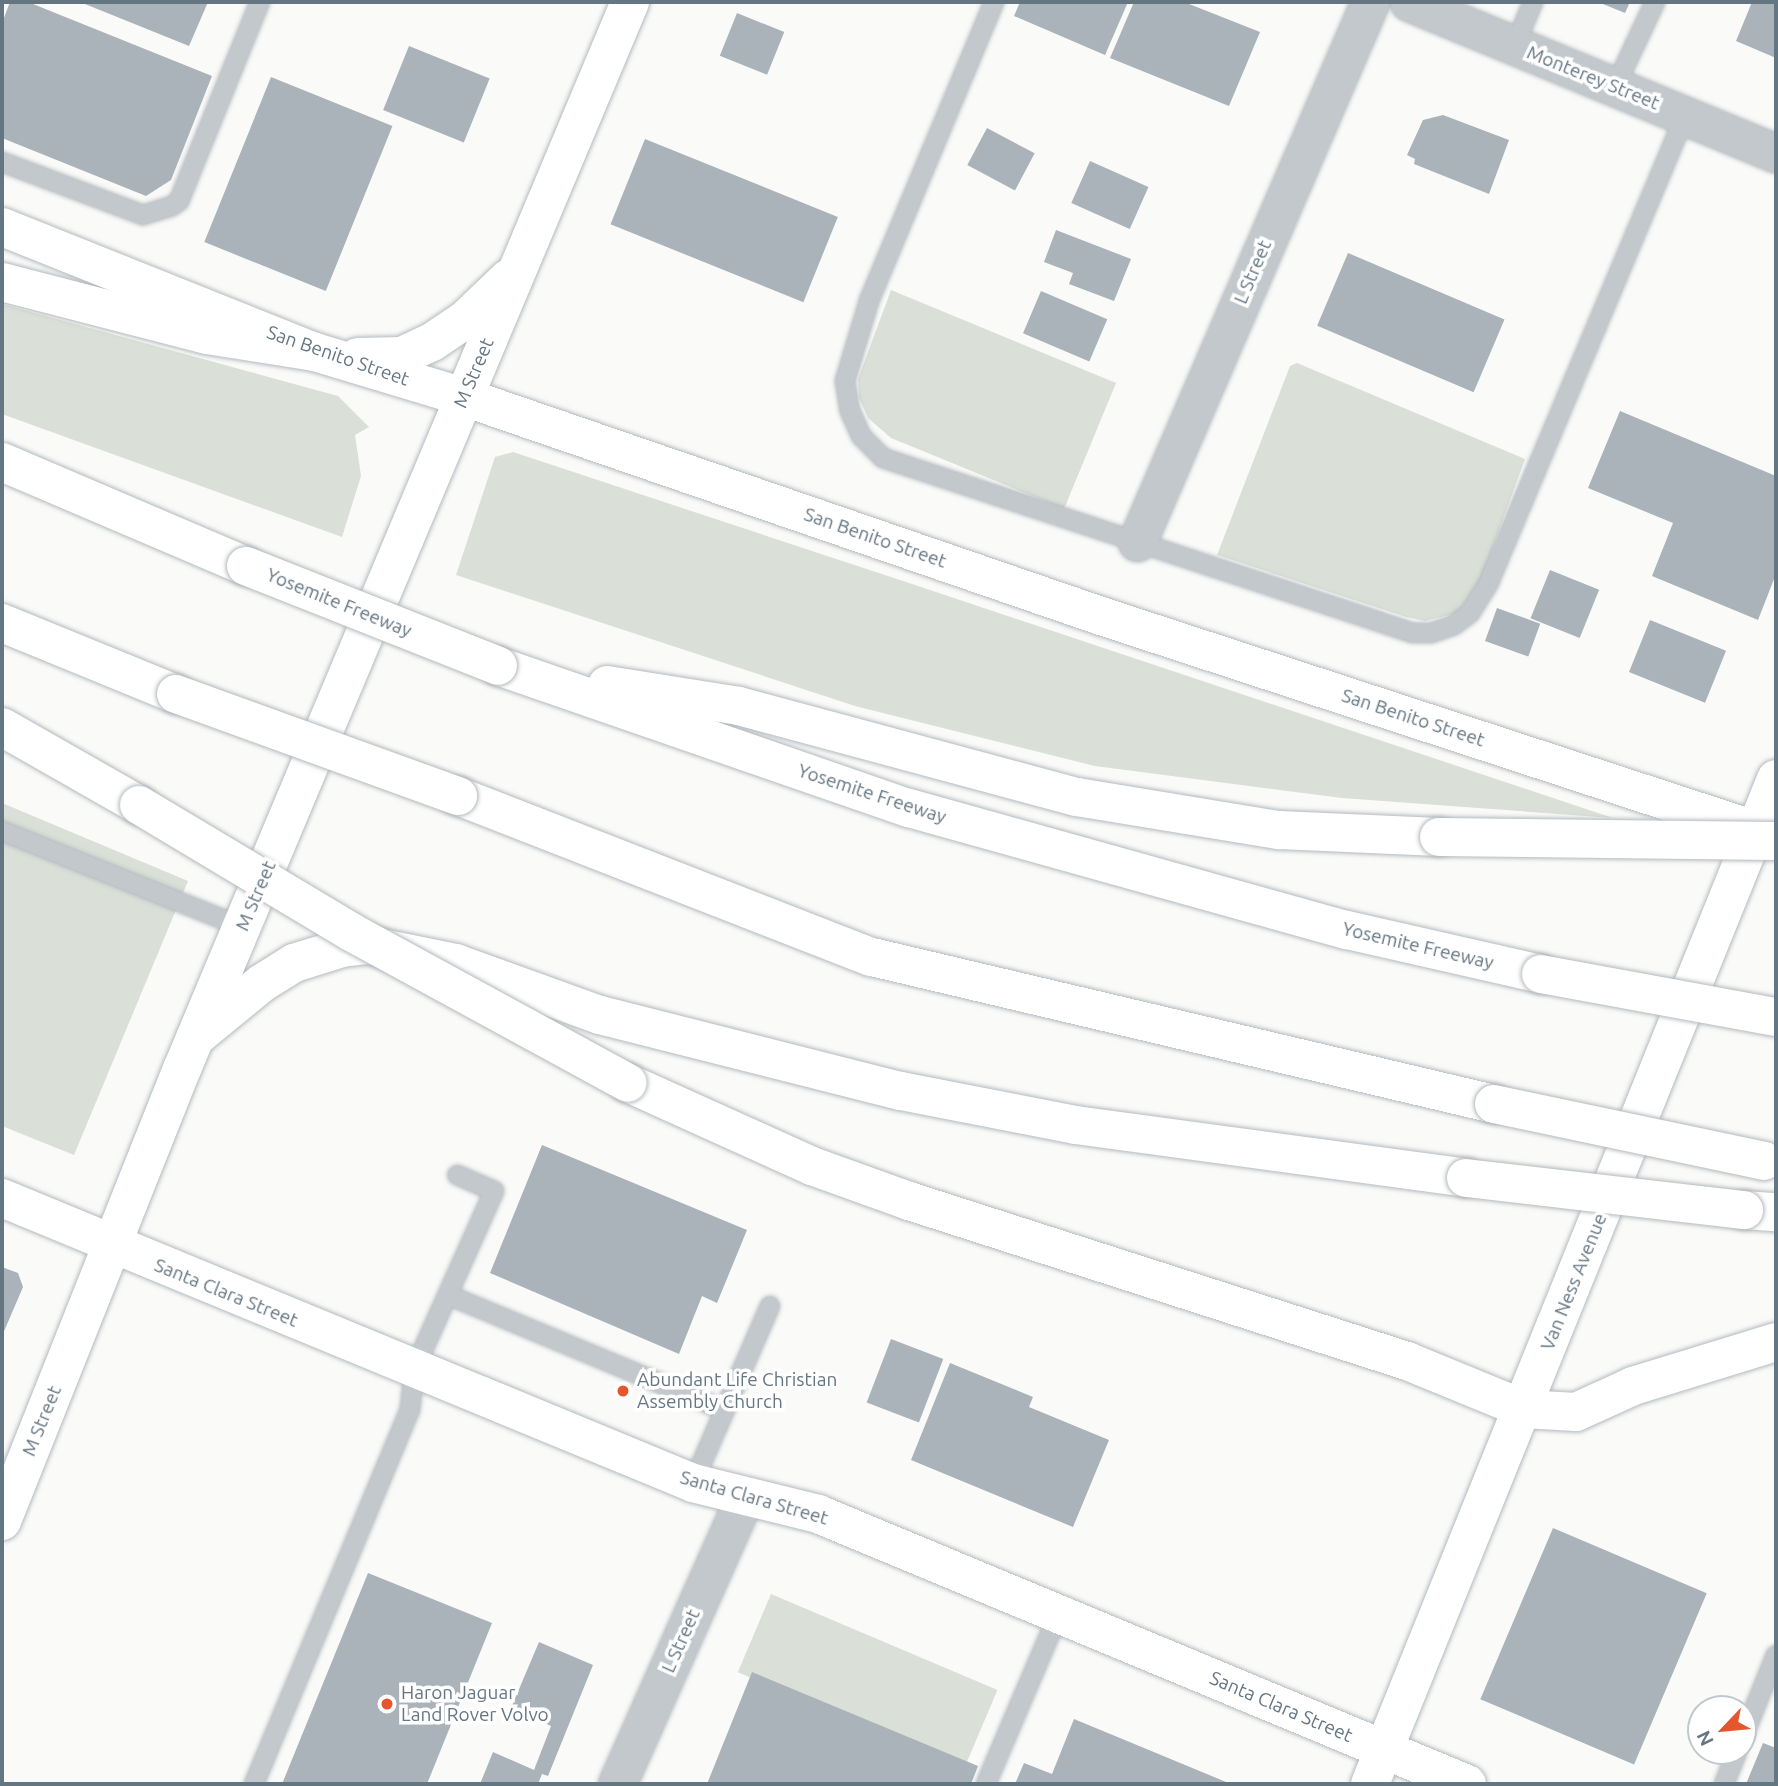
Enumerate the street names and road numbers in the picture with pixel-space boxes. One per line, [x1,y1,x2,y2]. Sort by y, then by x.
street label: Monterey Street [1524,41,1662,115]
street label: L Street [1229,237,1277,307]
street label: San Benito Street [264,321,412,391]
street label: M Street [449,335,499,411]
street label: San Benito Street [801,503,949,573]
street label: Yosemite Freeway [263,563,415,643]
street label: San Benito Street [1339,684,1487,752]
street label: Yosemite Freeway [795,759,949,829]
street label: M Street [231,858,281,934]
street label: Yosemite Freeway [1340,917,1496,975]
street label: Van Ness Avenue [1536,1210,1612,1354]
street label: Santa Clara Street [151,1254,301,1332]
street label: M Street [18,1382,66,1460]
street label: Santa Clara Street [677,1466,831,1530]
street label: L Street [657,1606,705,1676]
street label: Santa Clara Street [1206,1667,1356,1747]

